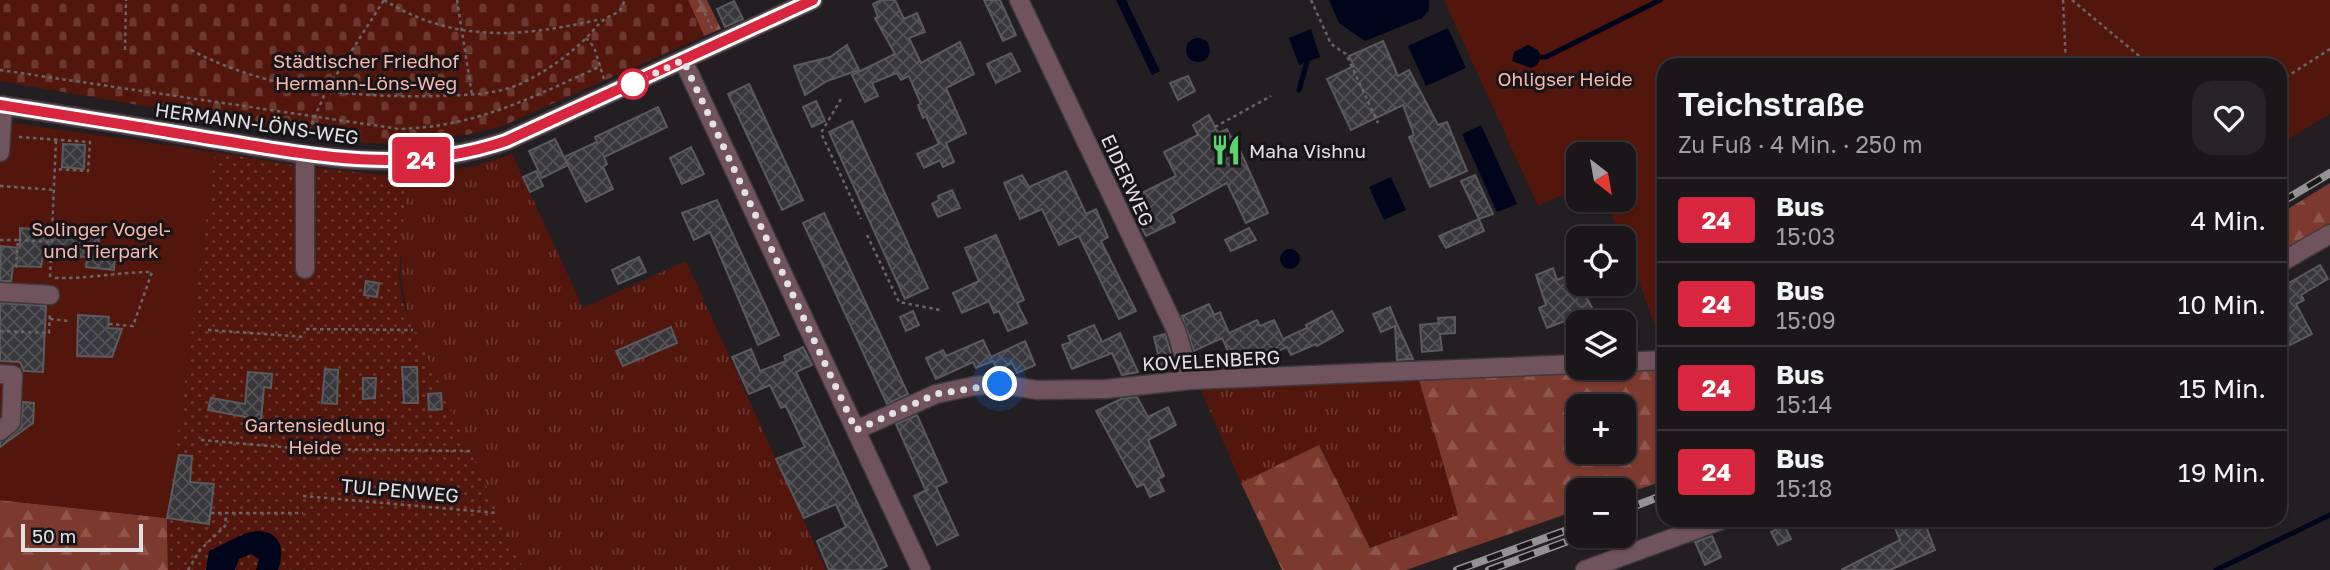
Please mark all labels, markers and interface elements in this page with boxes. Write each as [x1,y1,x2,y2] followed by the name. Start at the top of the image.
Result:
[273,49,459,94] park label: Städtischer Friedhof Hermann-Löns-Weg
[1497,67,1633,90] park label: Ohligser Heide
[618,69,648,99] unlabelled marker
[2192,81,2266,155] button: heart
[1678,84,1864,123] text: Teichstraße
[154,97,360,149] street label: HERMANN-LÖNS-WEG
[1678,130,1923,158] text: Zu Fuß · 4 Min. · 250 m
[1097,131,1159,229] street label: EIDERWEG
[1209,133,1243,167] restaurant icon: Maha Vishnu
[390,137,452,183] line badge: 24
[1249,139,1366,162] place label: Maha Vishnu
[1566,142,1636,212] north arrow
[1566,142,1636,548] map controls
[406,145,436,174] text: 24
[1776,191,1824,222] text: Bus
[1702,205,1731,234] text: 24
[2191,205,2266,236] text: 4 Min.
[31,217,171,262] park label: Solinger Vogel- und Tierpark
[1776,222,1835,250] text: 15:03
[1566,226,1636,296] button: locate
[1776,275,1824,306] text: Bus
[1702,289,1731,318] text: 24
[2178,289,2266,320] text: 10 Min.
[1776,306,1836,334] text: 15:09
[1566,310,1636,380] button: layers
[1141,345,1281,375] street label: KOVELENBERG
[1776,359,1824,390] text: Bus
[982,366,1017,401] your location
[1702,373,1731,402] text: 24
[2179,373,2266,404] text: 15 Min.
[1776,390,1833,418] text: 15:14
[1566,394,1636,464] button: +
[244,413,386,458] park label: Gartensiedlung Heide
[1776,443,1824,474] text: Bus
[1702,457,1731,486] text: 24
[2178,457,2266,488] text: 19 Min.
[340,473,460,507] street label: TULPENWEG
[1776,474,1833,502] text: 15:18
[1566,478,1636,548] button: −
[21,521,144,553] scale bar
[32,524,76,547] text: 50 m

